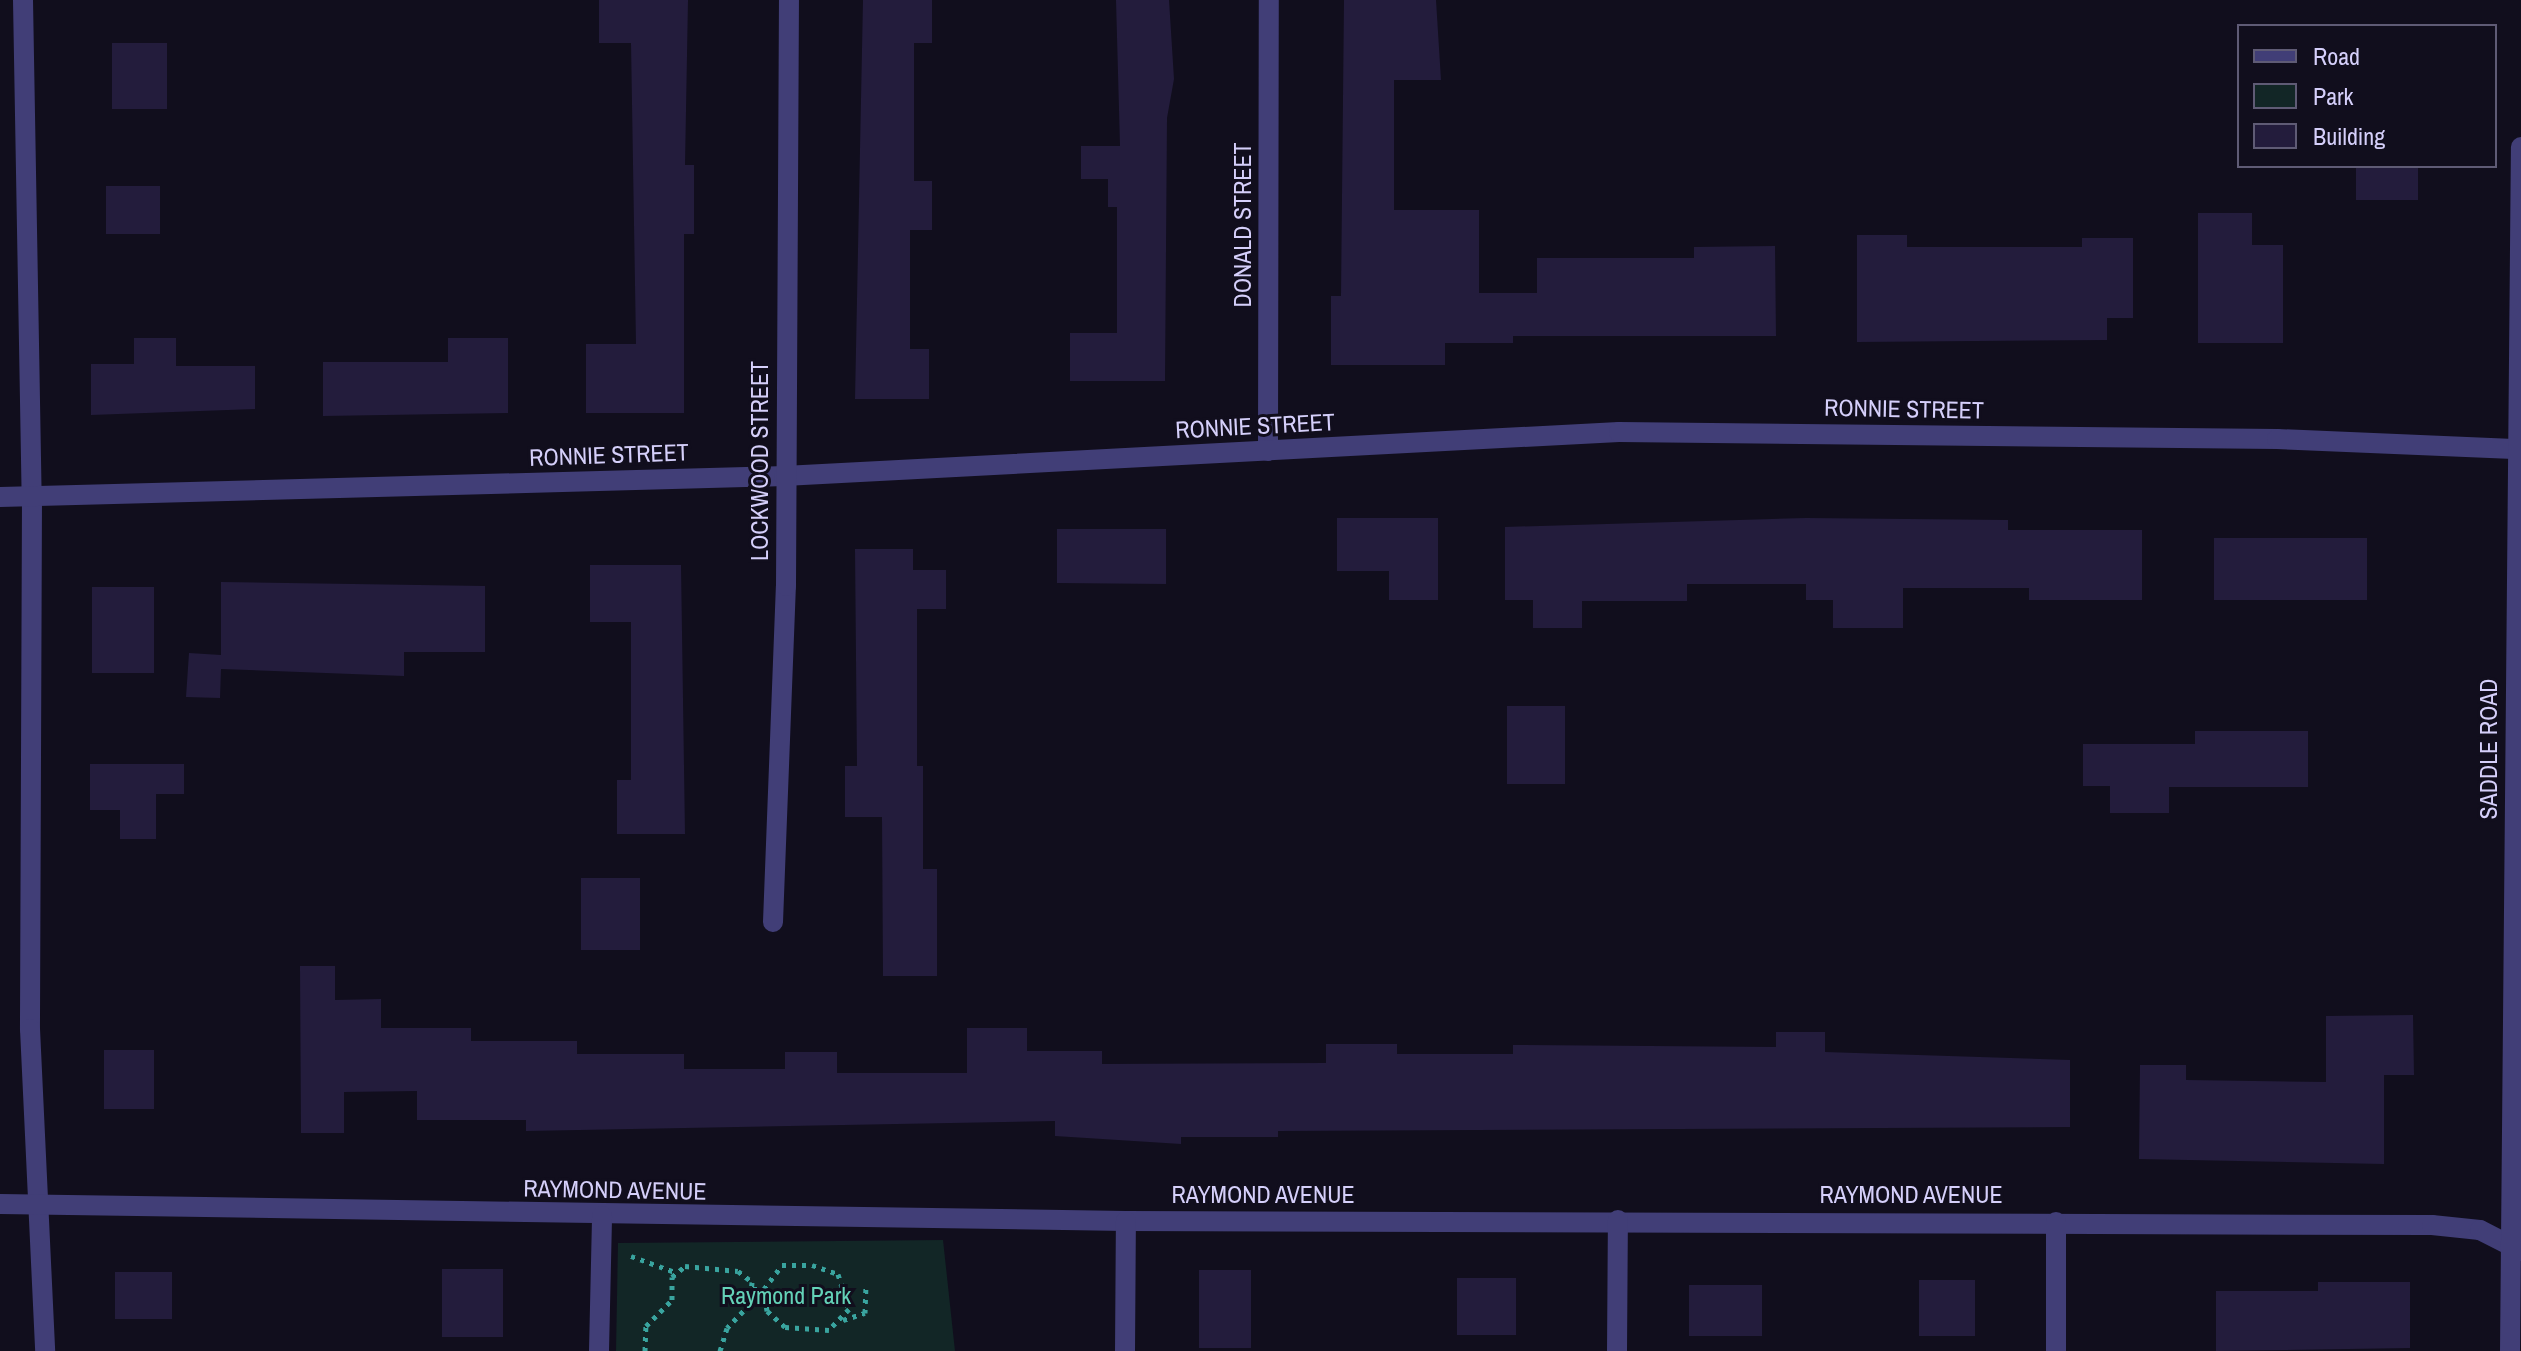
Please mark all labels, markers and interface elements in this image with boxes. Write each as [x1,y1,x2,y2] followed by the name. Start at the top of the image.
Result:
[2237,24,2497,168] legend
[2313,40,2360,72] text: Road
[2313,80,2353,112] text: Park
[2313,120,2385,152] text: Building
[1229,142,1257,308] street label: DONALD STREET
[746,361,774,561] street label: LOCKWOOD STREET
[1824,393,1984,425] street label: RONNIE STREET
[1175,407,1335,445] street label: RONNIE STREET
[529,438,689,472] street label: RONNIE STREET
[2475,678,2503,820] street label: SADDLE ROAD
[523,1174,707,1206] street label: RAYMOND AVENUE
[1171,1181,1355,1209] street label: RAYMOND AVENUE
[1819,1181,2003,1209] street label: RAYMOND AVENUE
[721,1282,851,1310] park label: Raymond Park

